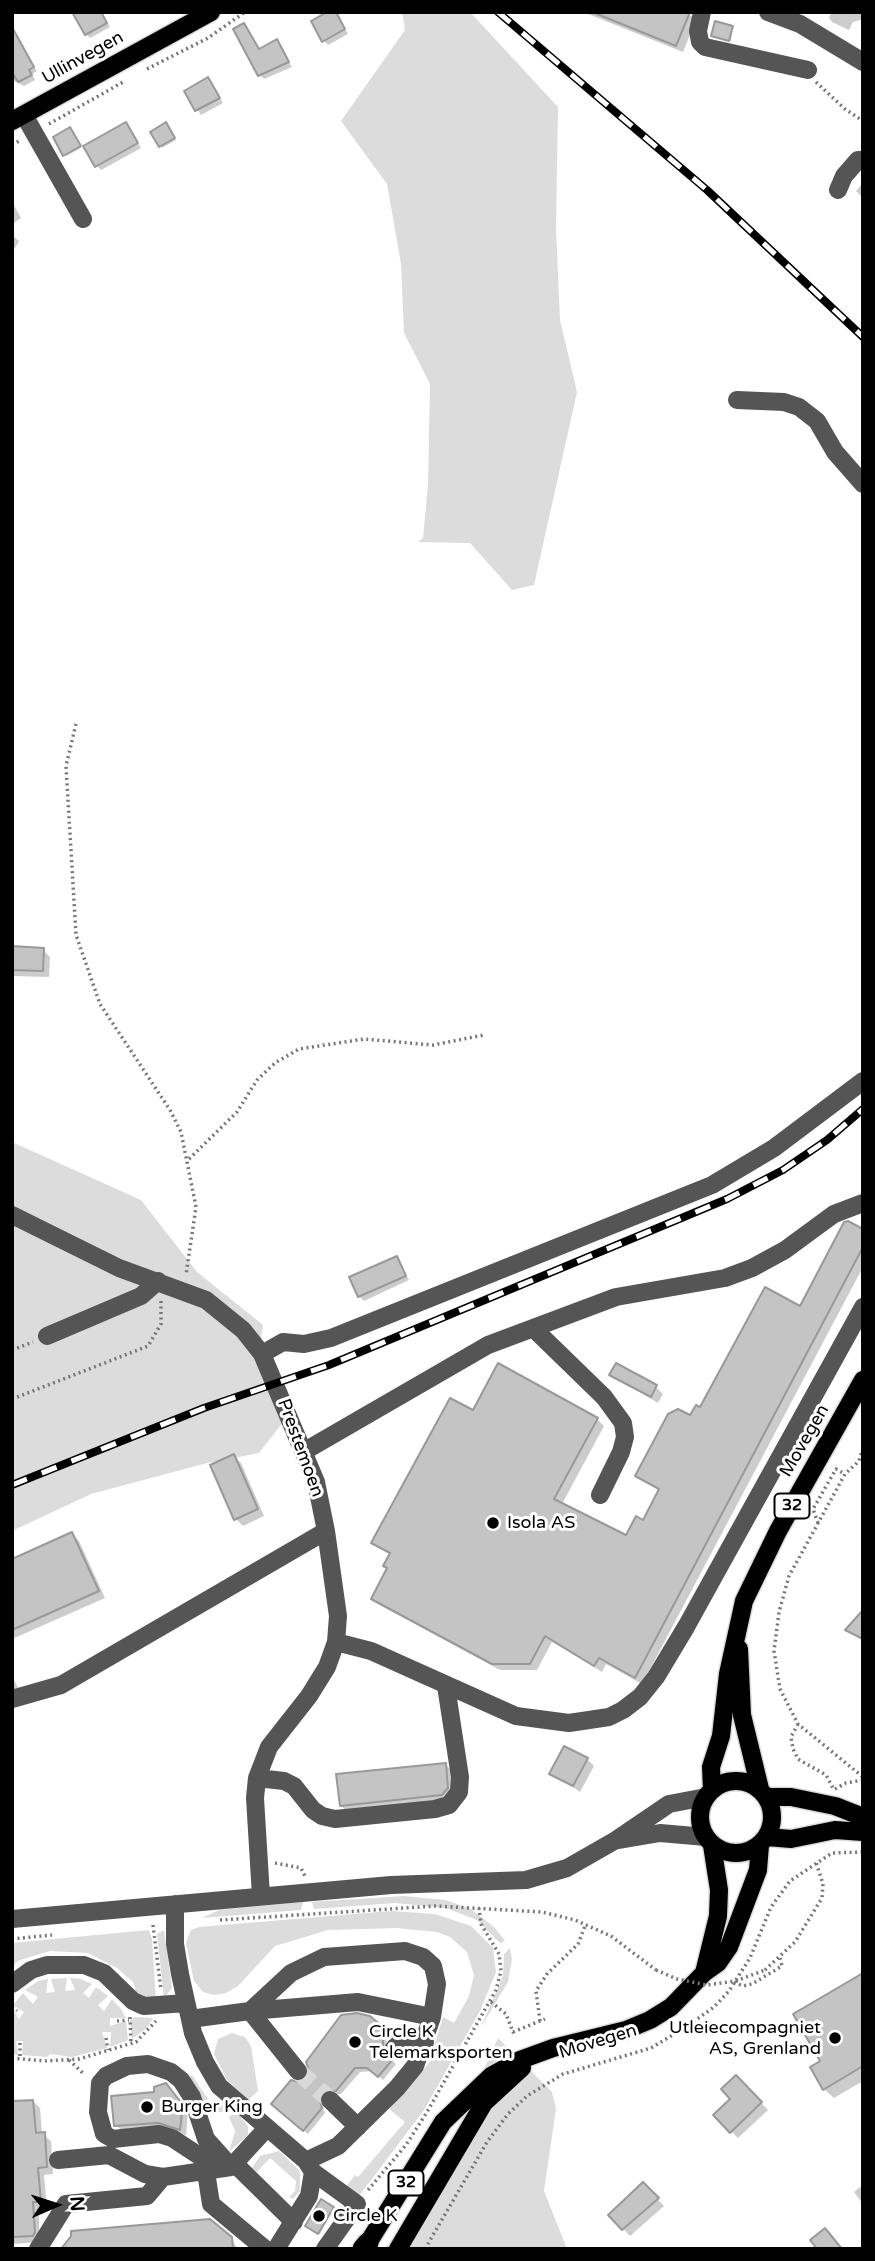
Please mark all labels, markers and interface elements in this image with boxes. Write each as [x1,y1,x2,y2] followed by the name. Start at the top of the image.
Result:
[39,27,127,89] street label: Ullinvegen
[272,1396,328,1500] street label: Prestemoen
[776,1401,834,1481] street label: Movegen
[774,1494,810,1518] road number: 32
[507,1512,575,1534] place label: Isola AS
[485,1515,501,1531] marker: Isola AS
[669,2017,821,2060] place label: Utleiecompagniet AS, Grenland
[557,2020,639,2064] street label: Movegen
[369,2021,513,2064] place label: Circle K Telemarksporten
[827,2030,843,2046] marker: Utleiecompagniet AS, Grenland
[347,2034,363,2050] marker: Circle K Telemarksporten
[161,2096,263,2118] place label: Burger King
[139,2099,155,2115] marker: Burger King
[21,2170,91,2240] north arrow
[388,2170,424,2196] road number: 32
[66,2196,88,2212] text: N
[333,2205,398,2227] place label: Circle K
[311,2208,327,2224] marker: Circle K

